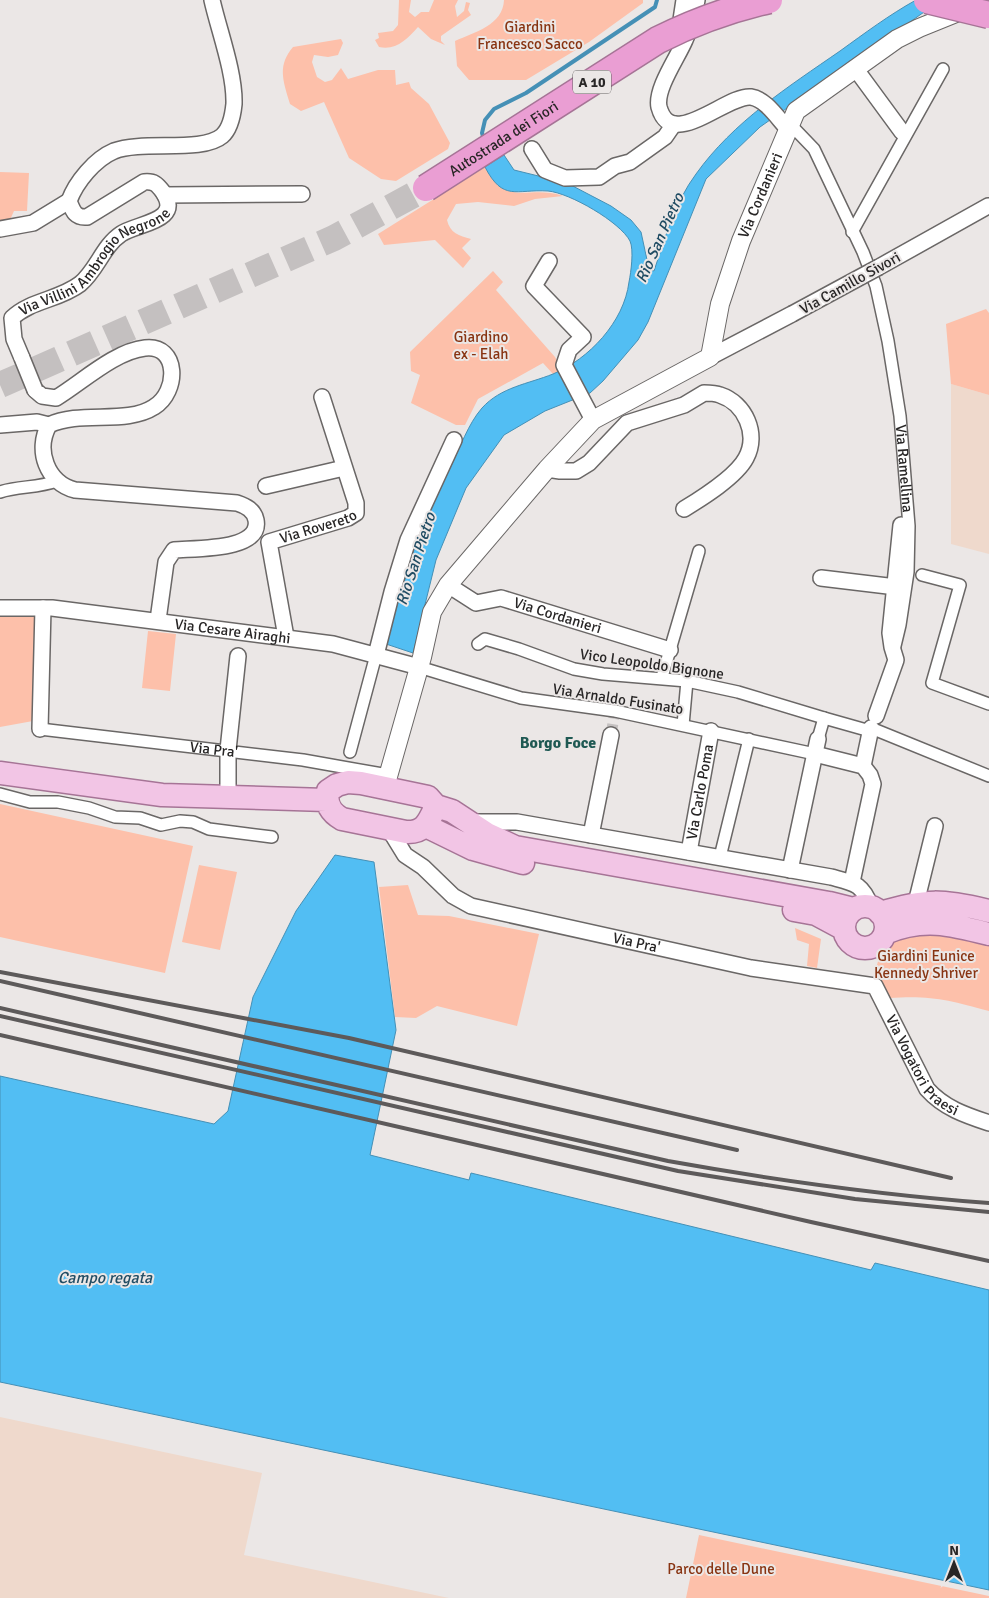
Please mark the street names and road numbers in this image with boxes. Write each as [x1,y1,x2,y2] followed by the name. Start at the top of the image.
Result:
[573,70,611,94] road number: A 10
[445,97,562,180] street label: Autostrada dei Fiori
[734,150,786,241] street label: Via Cordanieri
[16,205,174,319] street label: Via Villini Ambrogio Negrone
[797,248,903,318] street label: Via Camillo Sivori
[892,424,917,513] street label: Via Ramellina
[277,506,360,547] street label: Via Rovereto
[511,593,604,637] street label: Via Cordanieri
[173,615,292,647] street label: Via Cesare Airaghi
[579,645,725,683] street label: Vico Leopoldo Bignone
[551,680,685,718] street label: Via Arnaldo Fusinato
[189,738,239,761] street label: Via Pra'
[682,743,717,841] street label: Via Carlo Poma
[611,929,662,957] street label: Via Pra'
[882,1012,962,1119] street label: Via Vogatori Praesi

